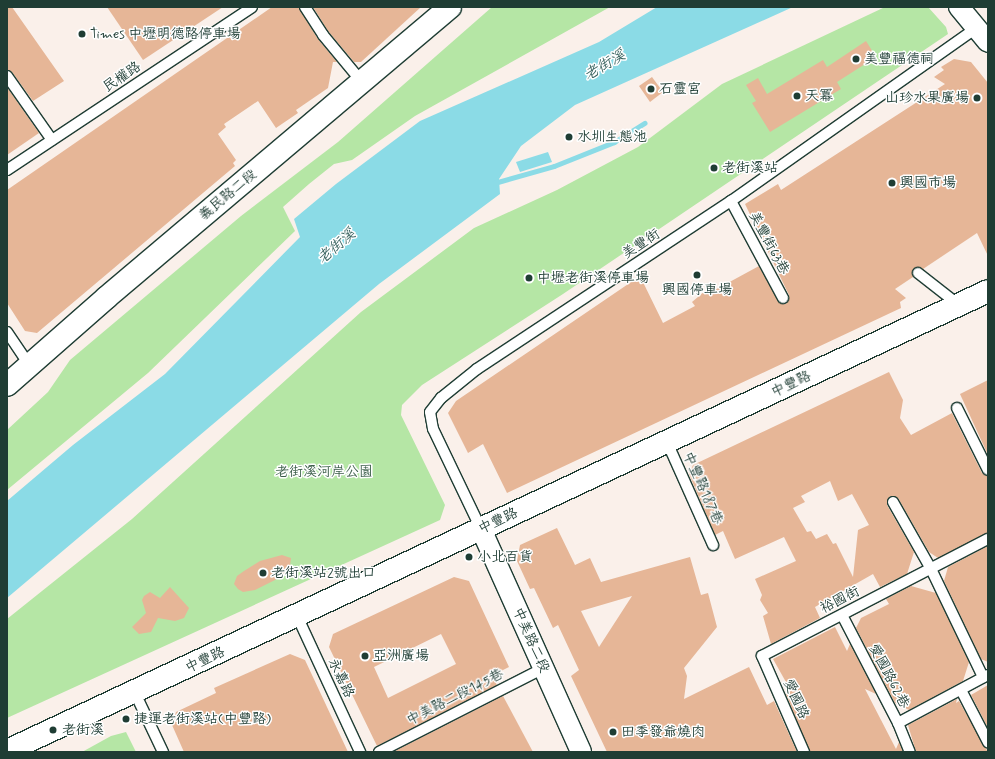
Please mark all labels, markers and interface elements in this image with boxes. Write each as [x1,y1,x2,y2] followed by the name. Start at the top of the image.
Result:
[90,26,241,42] place label: Times 中壢明德路停車場
[77,29,87,39] marker: Times 中壢明德路停車場
[581,47,629,85] water label: 老街溪
[864,51,934,67] place label: 美豐福德祠
[851,54,861,64] marker: 美豐福德祠
[100,58,144,96] street label: 民權路
[659,81,701,97] place label: 石靈宮
[646,84,656,94] marker: 石靈宮
[805,88,833,104] place label: 天冪
[885,90,969,106] place label: 山珍水果廣場
[792,91,802,101] marker: 天冪
[972,93,982,103] marker: 山珍水果廣場
[577,129,647,145] place label: 水圳生態池
[564,132,574,142] marker: 水圳生態池
[722,160,778,176] place label: 老街溪站
[709,163,719,173] marker: 老街溪站
[196,166,260,224] street label: 義民路二段
[900,175,956,191] place label: 興國市場
[887,178,897,188] marker: 興國市場
[745,209,793,277] street label: 美豐街63巷
[314,225,360,269] water label: 老街溪
[619,226,663,262] street label: 美豐街
[537,270,649,286] place label: 中壢老街溪停車場
[692,270,702,280] marker: 興國停車場
[524,273,534,283] marker: 中壢老街溪停車場
[662,282,732,298] place label: 興國停車場
[768,368,814,400] street label: 中豐路
[680,449,726,527] street label: 中豐路187巷
[275,464,373,480] park label: 老街溪河岸公園
[475,505,521,537] street label: 中豐路
[477,549,533,565] place label: 小北百貨
[464,552,474,562] marker: 小北百貨
[271,565,376,581] place label: 老街溪站2號出口
[258,568,268,578] marker: 老街溪站2號出口
[817,583,863,617] street label: 裕國街
[509,605,553,675] street label: 中美路二段
[865,641,913,711] street label: 愛國路62巷
[182,644,228,676] street label: 中豐路
[373,648,429,664] place label: 亞洲廣場
[360,651,370,661] marker: 亞洲廣場
[325,655,357,701] street label: 永嘉路
[404,665,506,729] street label: 中美路二段145巷
[780,676,812,722] street label: 愛國路
[134,711,271,727] place label: 捷運老街溪站(中豐路)
[121,714,131,724] marker: 捷運老街溪站(中豐路)
[62,722,104,738] place label: 老街溪
[47,724,59,736] marker: 老街溪
[621,724,705,740] place label: 田季發爺燒肉
[608,727,618,737] marker: 田季發爺燒肉

